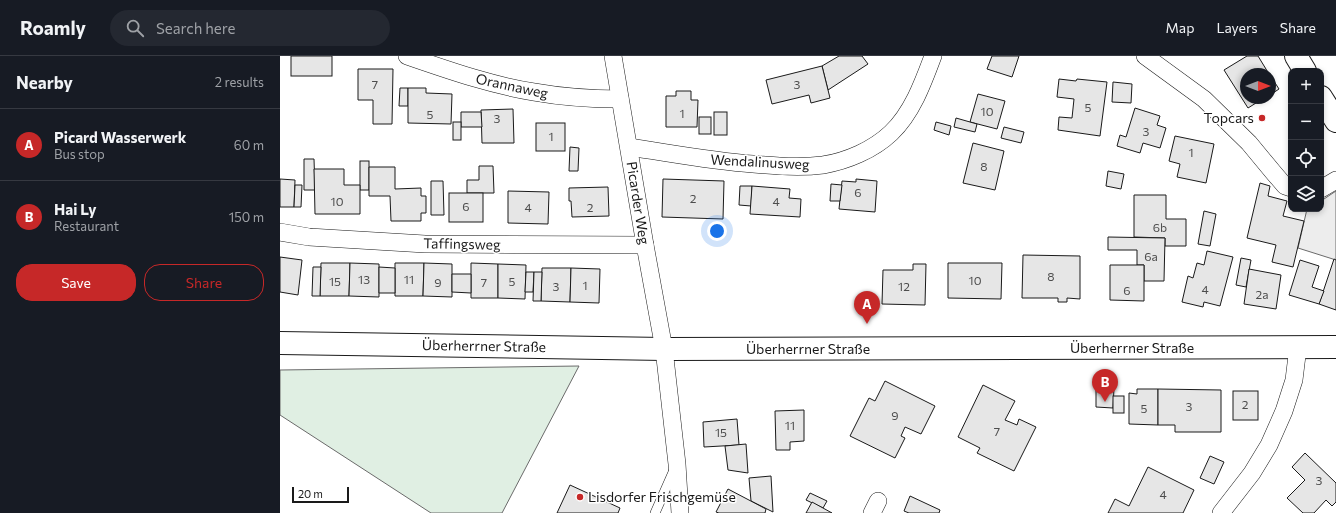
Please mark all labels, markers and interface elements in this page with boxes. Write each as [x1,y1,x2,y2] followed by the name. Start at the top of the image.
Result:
[110,10,390,46] search box
[20,16,86,39] text: Roamly
[124,17,146,39] icon: search
[156,19,235,37] text: Search here
[1166,19,1194,36] text: Map
[1216,19,1258,36] text: Layers
[1280,19,1316,36] text: Share
[1240,68,1276,104] north arrow
[1288,68,1324,212] map controls
[1288,68,1324,104] button: +
[474,70,550,102] street label: Orannaweg
[16,72,73,93] text: Nearby
[215,74,264,90] text: 2 results
[372,77,378,91] house number: 7
[794,77,801,91] house number: 3
[1085,100,1092,114] house number: 5
[981,104,994,118] house number: 10
[1288,104,1324,140] button: −
[679,106,685,120] house number: 1
[427,107,434,121] house number: 5
[1203,109,1254,126] place label: Topcars
[494,111,501,125] house number: 3
[1257,113,1267,123] marker: Topcars
[1143,124,1150,138] house number: 3
[54,128,186,146] text: Picard Wasserwerk
[548,129,554,143] house number: 1
[24,137,34,153] text: A
[234,137,264,153] text: 60 m
[1288,140,1324,176] button: locate
[1188,145,1194,159] house number: 1
[54,146,105,162] text: Bus stop
[710,150,810,173] street label: Wendalinusweg
[980,159,988,173] house number: 8
[624,160,654,246] street label: Picarder Weg
[1288,176,1324,212] button: layers
[854,185,862,199] house number: 6
[690,191,697,205] house number: 2
[331,194,344,208] house number: 10
[772,194,780,208] house number: 4
[462,199,470,213] house number: 6
[54,200,97,218] text: Hai Ly
[524,200,532,214] house number: 4
[587,200,594,214] house number: 2
[25,209,33,225] text: B
[229,209,264,225] text: 150 m
[54,218,119,234] text: Restaurant
[1153,220,1167,234] house number: 6b
[707,221,727,241] your location
[423,234,501,253] street label: Taffingsweg
[1144,249,1158,263] house number: 6a
[16,264,136,301] button: Save
[144,264,264,301] button: Share
[1047,269,1055,283] house number: 8
[358,272,370,286] house number: 13
[404,272,414,286] house number: 11
[969,273,982,287] house number: 10
[329,274,341,288] house number: 15
[509,274,516,288] house number: 5
[434,275,442,289] house number: 9
[481,275,487,289] house number: 7
[582,278,588,292] house number: 1
[553,279,560,293] house number: 3
[898,279,910,293] house number: 12
[1201,282,1209,296] house number: 4
[1123,283,1131,297] house number: 6
[1256,287,1268,301] house number: 2a
[854,291,880,324] pin: A
[422,336,546,355] street label: Überherrner Straße
[1070,339,1194,356] street label: Überherrner Straße
[746,340,870,357] street label: Überherrner Straße
[1092,369,1118,402] pin: B
[1242,397,1249,411] house number: 2
[1186,399,1193,413] house number: 3
[1141,401,1148,415] house number: 5
[891,408,899,422] house number: 9
[785,418,795,432] house number: 11
[994,424,1000,438] house number: 7
[715,425,727,439] house number: 15
[1316,473,1323,487] house number: 3
[292,485,349,504] scale bar
[298,487,323,500] text: 20 m
[1159,487,1167,501] house number: 4
[588,488,736,505] place label: Lisdorfer Frischgemüse
[575,492,585,502] marker: Lisdorfer Frischgemüse

